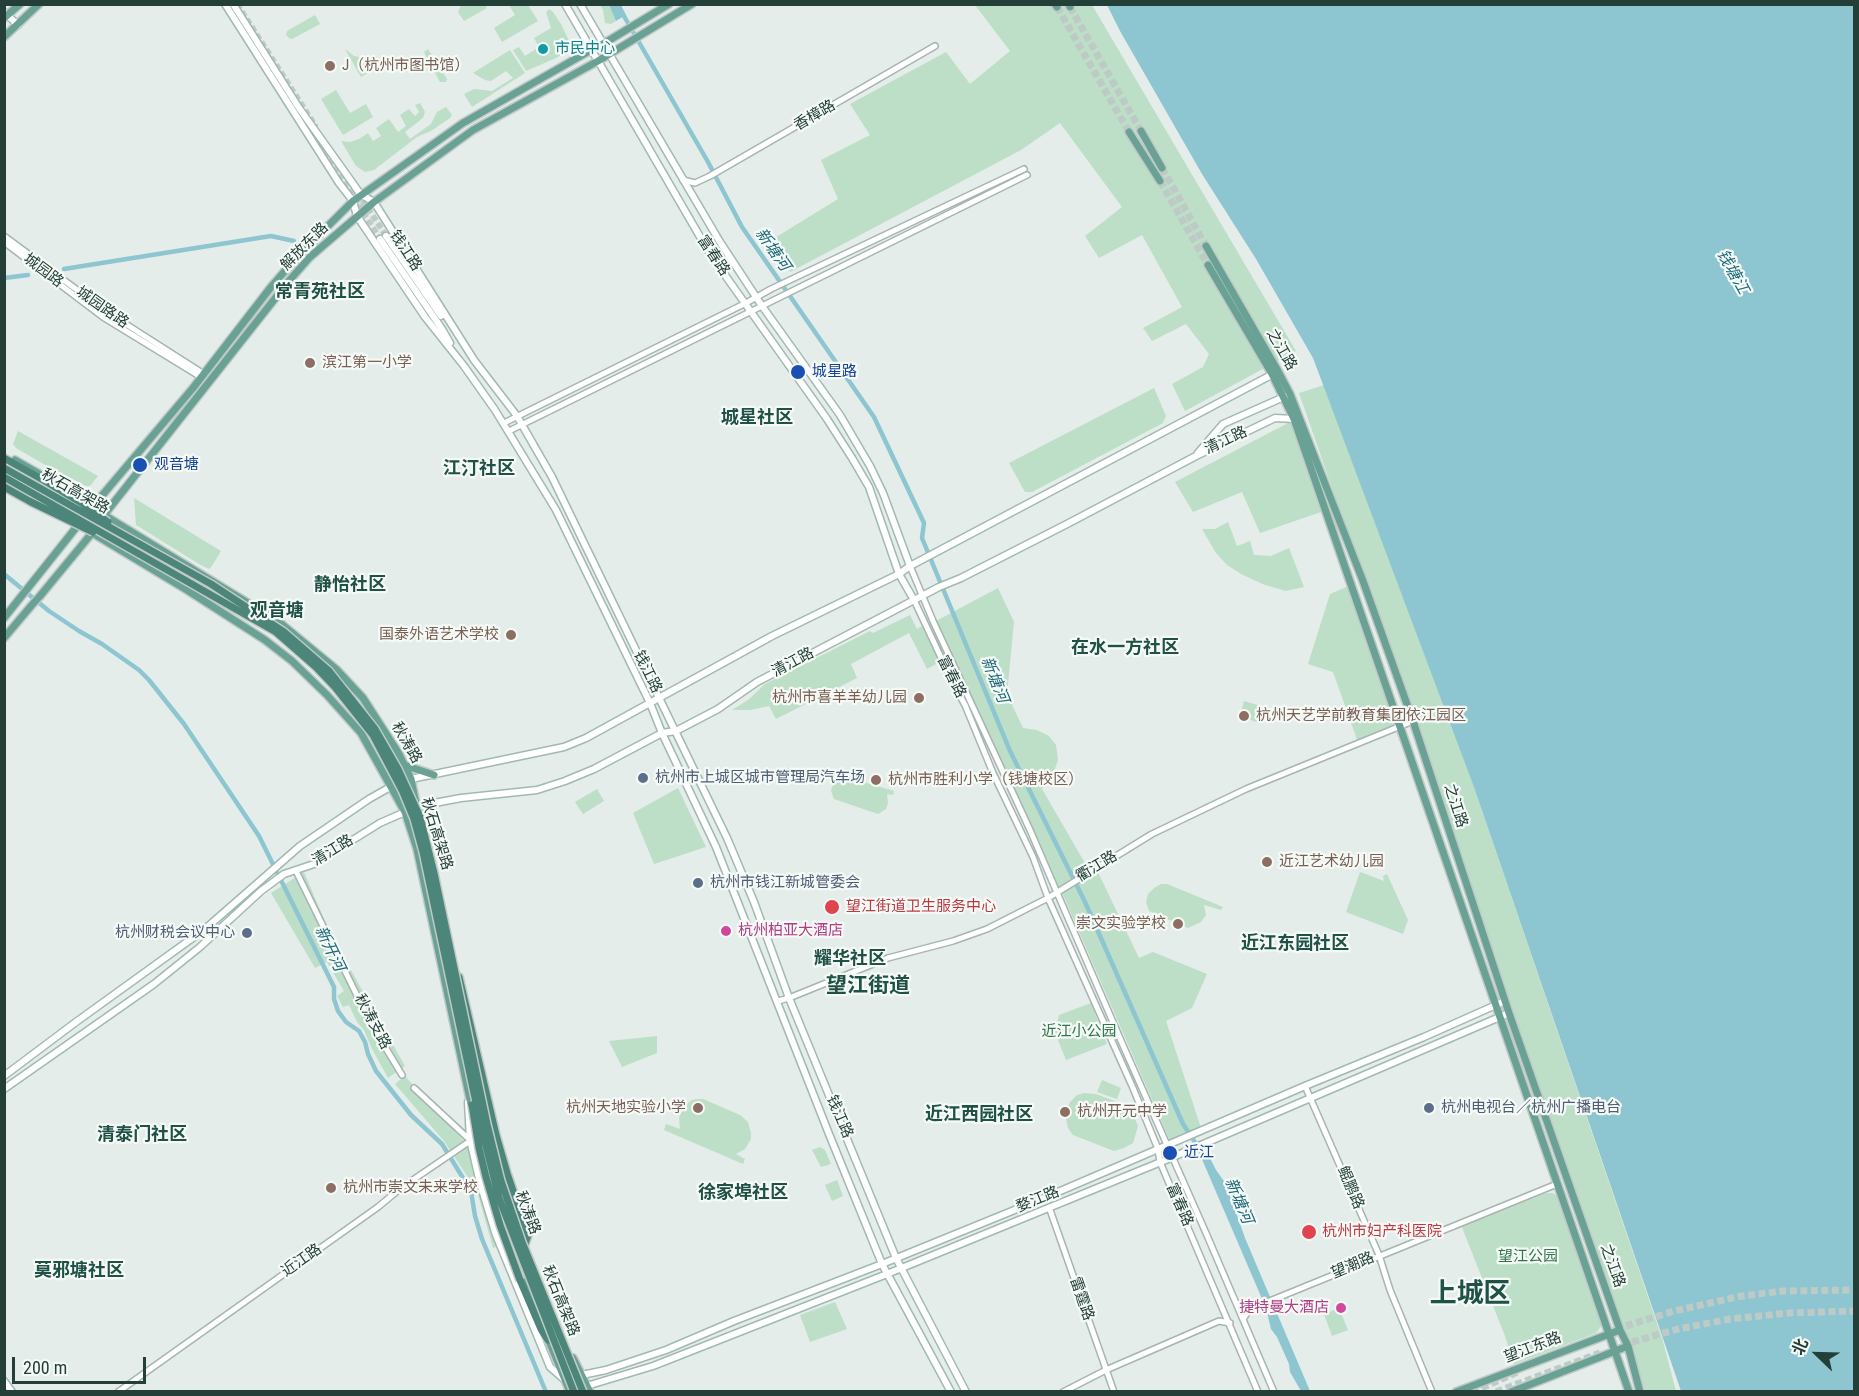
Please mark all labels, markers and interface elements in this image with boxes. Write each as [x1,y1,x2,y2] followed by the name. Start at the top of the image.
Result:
[555,40,615,58] place label: 市民中心
[536,42,550,56] marker: 市民中心
[342,57,469,75] place label: J（杭州市图书馆）
[323,59,337,73] marker: J（杭州市图书馆）
[791,97,839,135] street label: 香樟路
[277,219,333,275] street label: 解放东路
[750,225,794,275] water label: 新塘河
[385,227,425,275] street label: 钱江路
[693,232,733,280] street label: 富春路
[1712,246,1752,298] water label: 钱塘江
[20,250,66,292] street label: 城园路
[275,281,365,303] district label: 常青苑社区
[72,283,132,333] street label: 城园路路
[1262,326,1300,374] street label: 之江路
[322,354,412,372] place label: 滨江第一小学
[303,356,317,370] marker: 滨江第一小学
[789,363,807,381] marker: 城星路
[812,363,857,381] place label: 城星路
[721,407,793,429] district label: 城星社区
[1202,423,1250,459] street label: 清江路
[131,456,149,474] marker: 观音塘
[154,456,199,474] place label: 观音塘
[443,458,515,480] district label: 江汀社区
[38,466,112,518] street label: 秋石高架路
[314,574,386,596] district label: 静怡社区
[250,600,304,622] district label: 观音塘
[379,626,499,644] place label: 国泰外语艺术学校
[504,628,518,642] marker: 国泰外语艺术学校
[1071,637,1179,659] district label: 在水一方社区
[769,644,817,682] street label: 清江路
[629,648,665,696] street label: 钱江路
[933,653,969,701] street label: 富春路
[976,654,1012,706] water label: 新塘河
[772,689,907,707] place label: 杭州市喜羊羊幼儿园
[912,691,926,705] marker: 杭州市喜羊羊幼儿园
[1256,707,1466,725] place label: 杭州天艺学前教育集团依江园区
[1237,709,1251,723] marker: 杭州天艺学前教育集团依江园区
[387,719,425,767] street label: 秋涛路
[655,769,865,787] place label: 杭州市上城区城市管理局汽车场
[636,771,650,785] marker: 杭州市上城区城市管理局汽车场
[888,771,1083,789] place label: 杭州市胜利小学（钱塘校区）
[869,773,883,787] marker: 杭州市胜利小学（钱塘校区）
[1439,782,1471,830] street label: 之江路
[416,796,456,872] street label: 秋石高架路
[309,832,357,870] street label: 清江路
[1073,848,1121,886] street label: 衢江路
[1279,853,1384,871] place label: 近江艺术幼儿园
[1260,855,1274,869] marker: 近江艺术幼儿园
[710,874,860,892] place label: 杭州市钱江新城管委会
[691,876,705,890] marker: 杭州市钱江新城管委会
[823,898,841,916] marker: 望江街道卫生服务中心
[846,898,996,916] place label: 望江街道卫生服务中心
[1076,915,1166,933] place label: 崇文实验学校
[1171,917,1185,931] marker: 崇文实验学校
[738,922,843,940] place label: 杭州柏亚大酒店
[310,923,348,975] water label: 新开河
[115,924,235,942] place label: 杭州财税会议中心
[719,924,733,938] marker: 杭州柏亚大酒店
[240,926,254,940] marker: 杭州财税会议中心
[1241,933,1349,955] district label: 近江东园社区
[814,948,886,970] district label: 耀华社区
[826,974,910,1000] district label: 望江街道
[350,991,394,1053] street label: 秋涛支路
[1042,1023,1116,1041] park label: 近江小公园
[822,1093,856,1141] street label: 钱江路
[566,1099,686,1117] place label: 杭州天地实验小学
[1441,1099,1621,1117] place label: 杭州电视台／杭州广播电台
[691,1101,705,1115] marker: 杭州天地实验小学
[1422,1101,1436,1115] marker: 杭州电视台／杭州广播电台
[1077,1103,1167,1121] place label: 杭州开元中学
[925,1104,1033,1126] district label: 近江西园社区
[1058,1105,1072,1119] marker: 杭州开元中学
[97,1124,187,1146] district label: 清泰门社区
[1161,1144,1179,1162] marker: 近江
[1184,1144,1214,1162] place label: 近江
[1333,1164,1367,1212] street label: 鲲鹏路
[1220,1175,1256,1227] water label: 新塘河
[343,1179,478,1197] place label: 杭州市崇文未来学校
[324,1181,338,1195] marker: 杭州市崇文未来学校
[1162,1181,1196,1229] street label: 富春路
[698,1182,788,1204] district label: 徐家埠社区
[1014,1183,1062,1217] street label: 婺江路
[511,1189,543,1237] street label: 秋涛路
[1300,1223,1318,1241] marker: 杭州市妇产科医院
[1322,1223,1442,1241] place label: 杭州市妇产科医院
[278,1241,326,1281] street label: 近江路
[1596,1242,1628,1290] street label: 之江路
[1498,1248,1558,1266] park label: 望江公园
[1329,1249,1377,1283] street label: 望潮路
[34,1260,124,1282] district label: 莫邪塘社区
[538,1263,582,1339] street label: 秋石高架路
[1065,1275,1097,1323] street label: 雷霆路
[1430,1279,1510,1311] district label: 上城区
[1239,1299,1329,1317] place label: 捷特曼大酒店
[1334,1301,1348,1315] marker: 捷特曼大酒店
[1787,1324,1847,1384] north arrow
[1502,1329,1564,1367] street label: 望江东路
[1788,1336,1812,1358] text: 北
[15,1345,148,1383] scale bar
[23,1357,67,1378] text: 200 m

